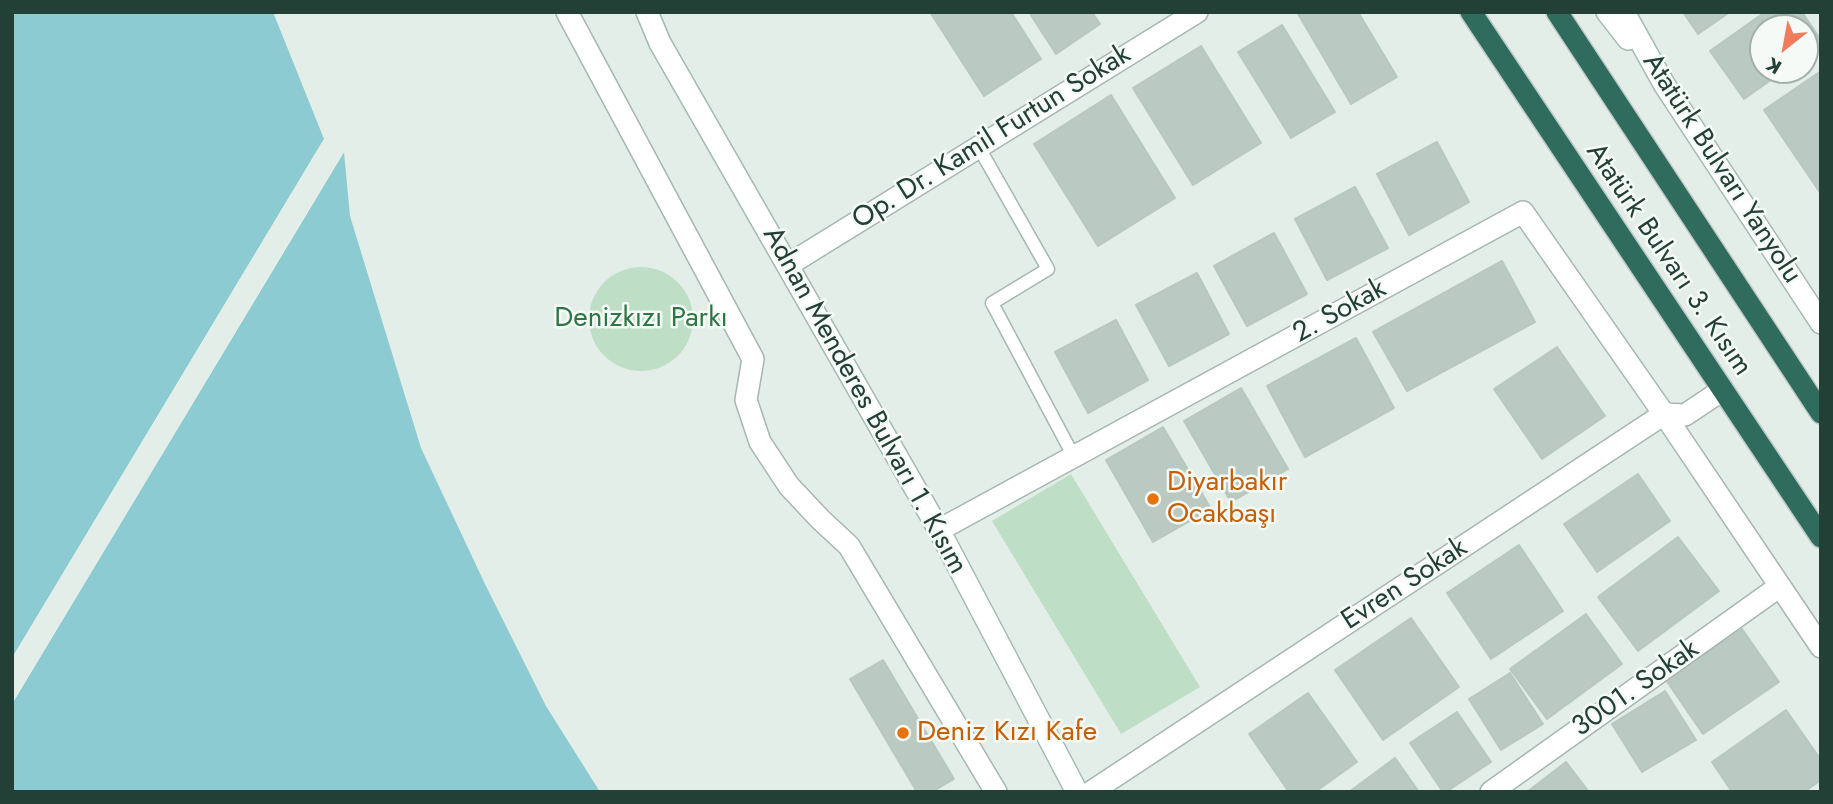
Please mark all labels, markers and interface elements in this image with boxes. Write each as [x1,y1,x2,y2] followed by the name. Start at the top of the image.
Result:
[1749,14,1819,84] north arrow
[847,39,1137,237] street label: Op. Dr. Kamil Furtun Sokak
[1634,48,1808,290] street label: Atatürk Bulvarı Yanyolu
[1761,51,1787,81] text: K
[1578,137,1758,383] street label: Atatürk Bulvarı 3. Kısım
[754,221,974,581] street label: Adnan Menderes Bulvarı 1. Kısım
[1287,273,1393,351] street label: 2. Sokak
[554,302,728,336] park label: Denizkızı Parkı
[1167,466,1287,532] place label: Diyarbakır Ocakbaşı
[1145,491,1161,507] marker: Diyarbakır Ocakbaşı
[1336,532,1474,638] street label: Evren Sokak
[1566,633,1706,745] street label: 3001. Sokak
[917,716,1097,750] place label: Deniz Kızı Kafe
[895,725,911,741] marker: Deniz Kızı Kafe

